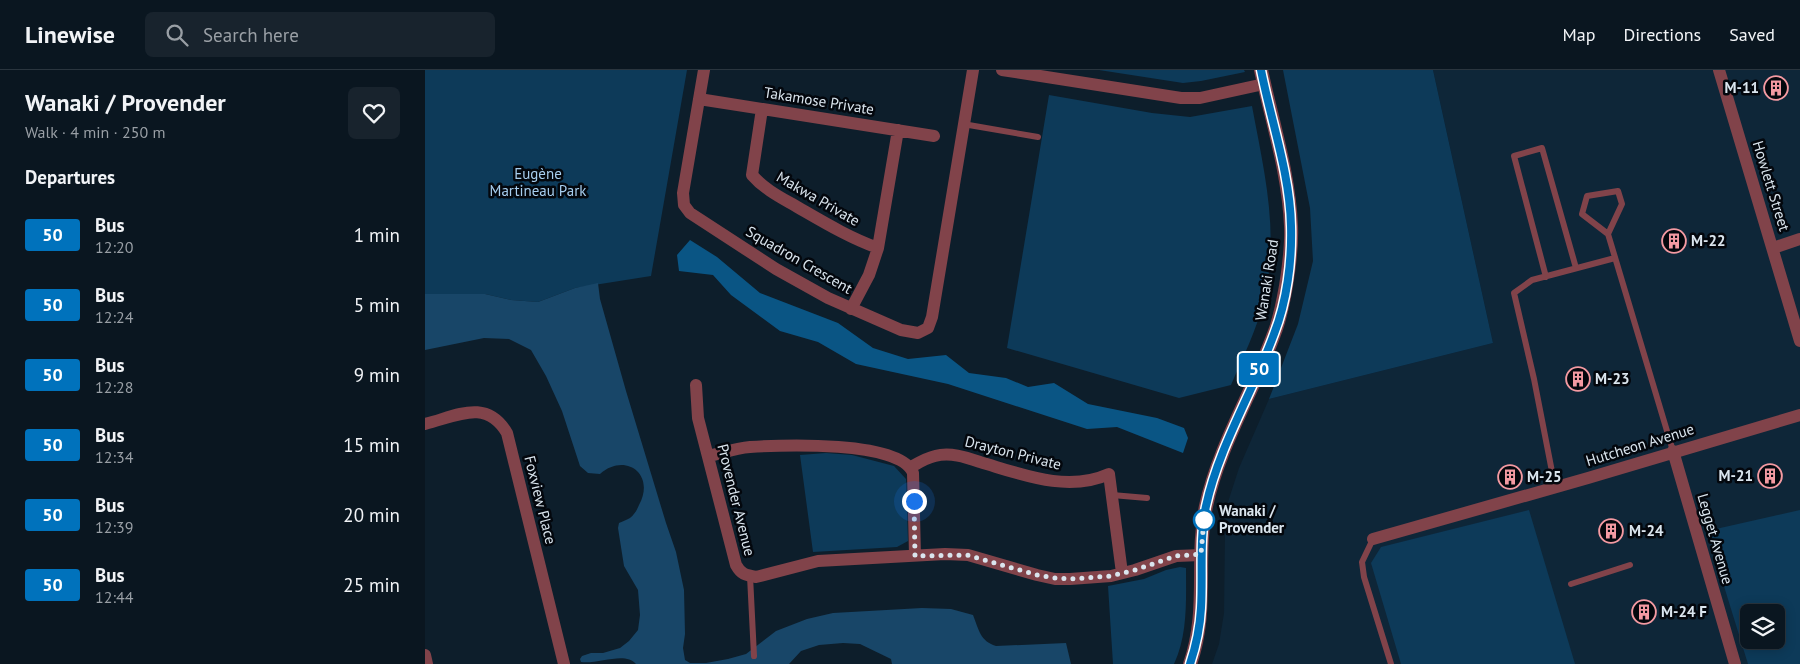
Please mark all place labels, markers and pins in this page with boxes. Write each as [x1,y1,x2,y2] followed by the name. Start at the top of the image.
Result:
[1763,75,1789,101] building icon: M-11
[1725,78,1759,97] place label: M-11
[1661,228,1687,254] building icon: M-22
[1691,231,1725,250] place label: M-22
[1565,366,1591,392] building icon: M-23
[1595,369,1629,388] place label: M-23
[1757,463,1783,489] building icon: M-21
[1497,464,1523,490] building icon: M-25
[1719,466,1753,485] place label: M-21
[1527,467,1561,486] place label: M-25
[1219,501,1285,537] place label: Wanaki / Provender
[1193,509,1215,531] marker: Wanaki / Provender
[1598,518,1624,544] building icon: M-24
[1629,521,1664,540] place label: M-24
[1631,599,1657,625] building icon: M-24 F
[1661,602,1707,621] place label: M-24 F

